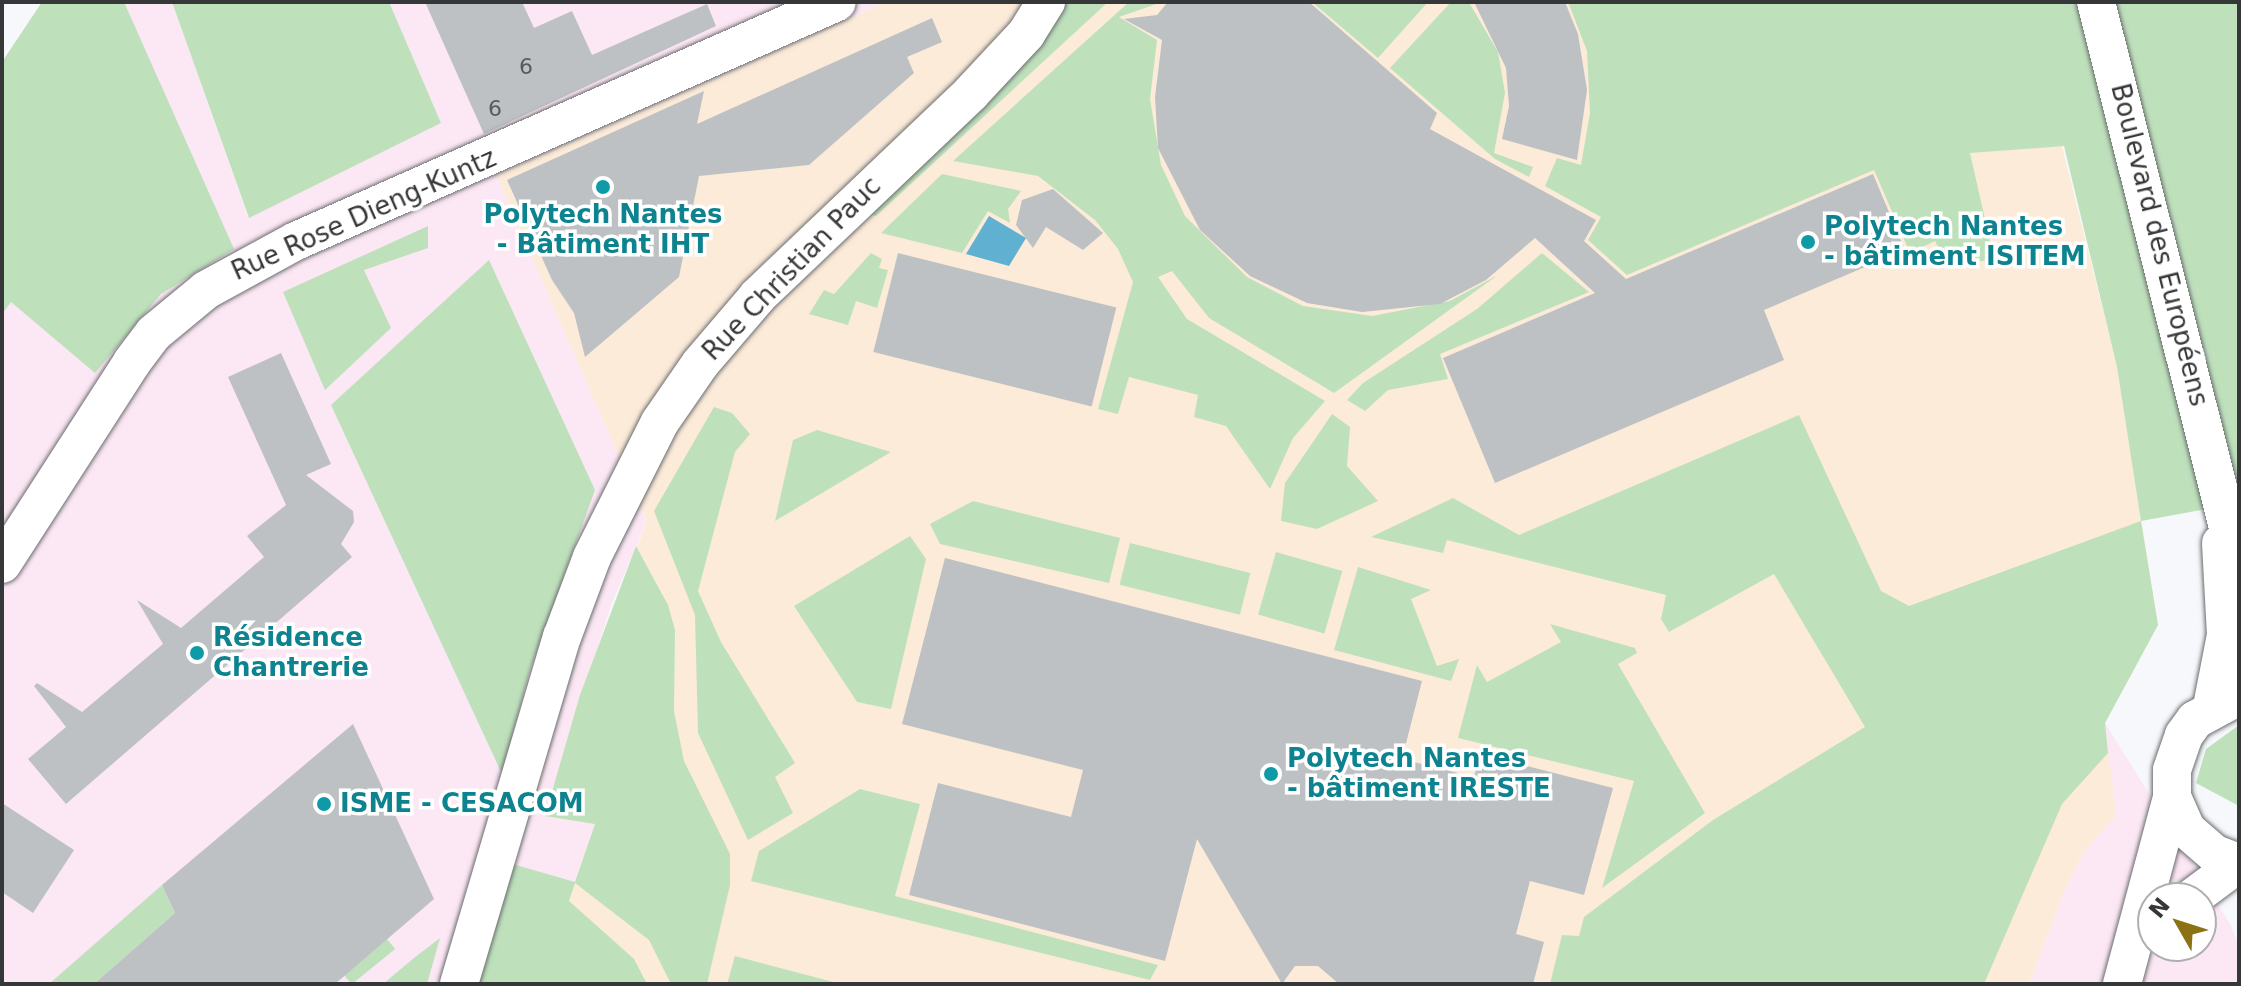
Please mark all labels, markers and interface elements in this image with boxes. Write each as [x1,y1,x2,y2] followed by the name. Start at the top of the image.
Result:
[519,54,533,80] house number: 6
[2104,80,2214,410] street label: Boulevard des Européens
[488,96,502,122] house number: 6
[227,143,501,287] street label: Rue Rose Dieng-Kuntz
[696,171,888,367] street label: Rue Christian Pauc
[594,178,612,196] marker: Polytech Nantes - Bâtiment IHT
[483,199,723,260] place label: Polytech Nantes - Bâtiment IHT
[1824,211,2085,272] place label: Polytech Nantes - bâtiment ISITEM
[1799,233,1817,251] marker: Polytech Nantes - bâtiment ISITEM
[213,622,369,684] place label: Résidence Chantrerie
[188,644,206,662] marker: Résidence Chantrerie
[1287,743,1551,804] place label: Polytech Nantes - bâtiment IRESTE
[1262,765,1280,783] marker: Polytech Nantes - bâtiment IRESTE
[340,788,584,820] place label: ISME - CESACOM
[315,795,333,813] marker: ISME - CESACOM
[2137,882,2217,962] north arrow
[2144,893,2175,923] text: N

